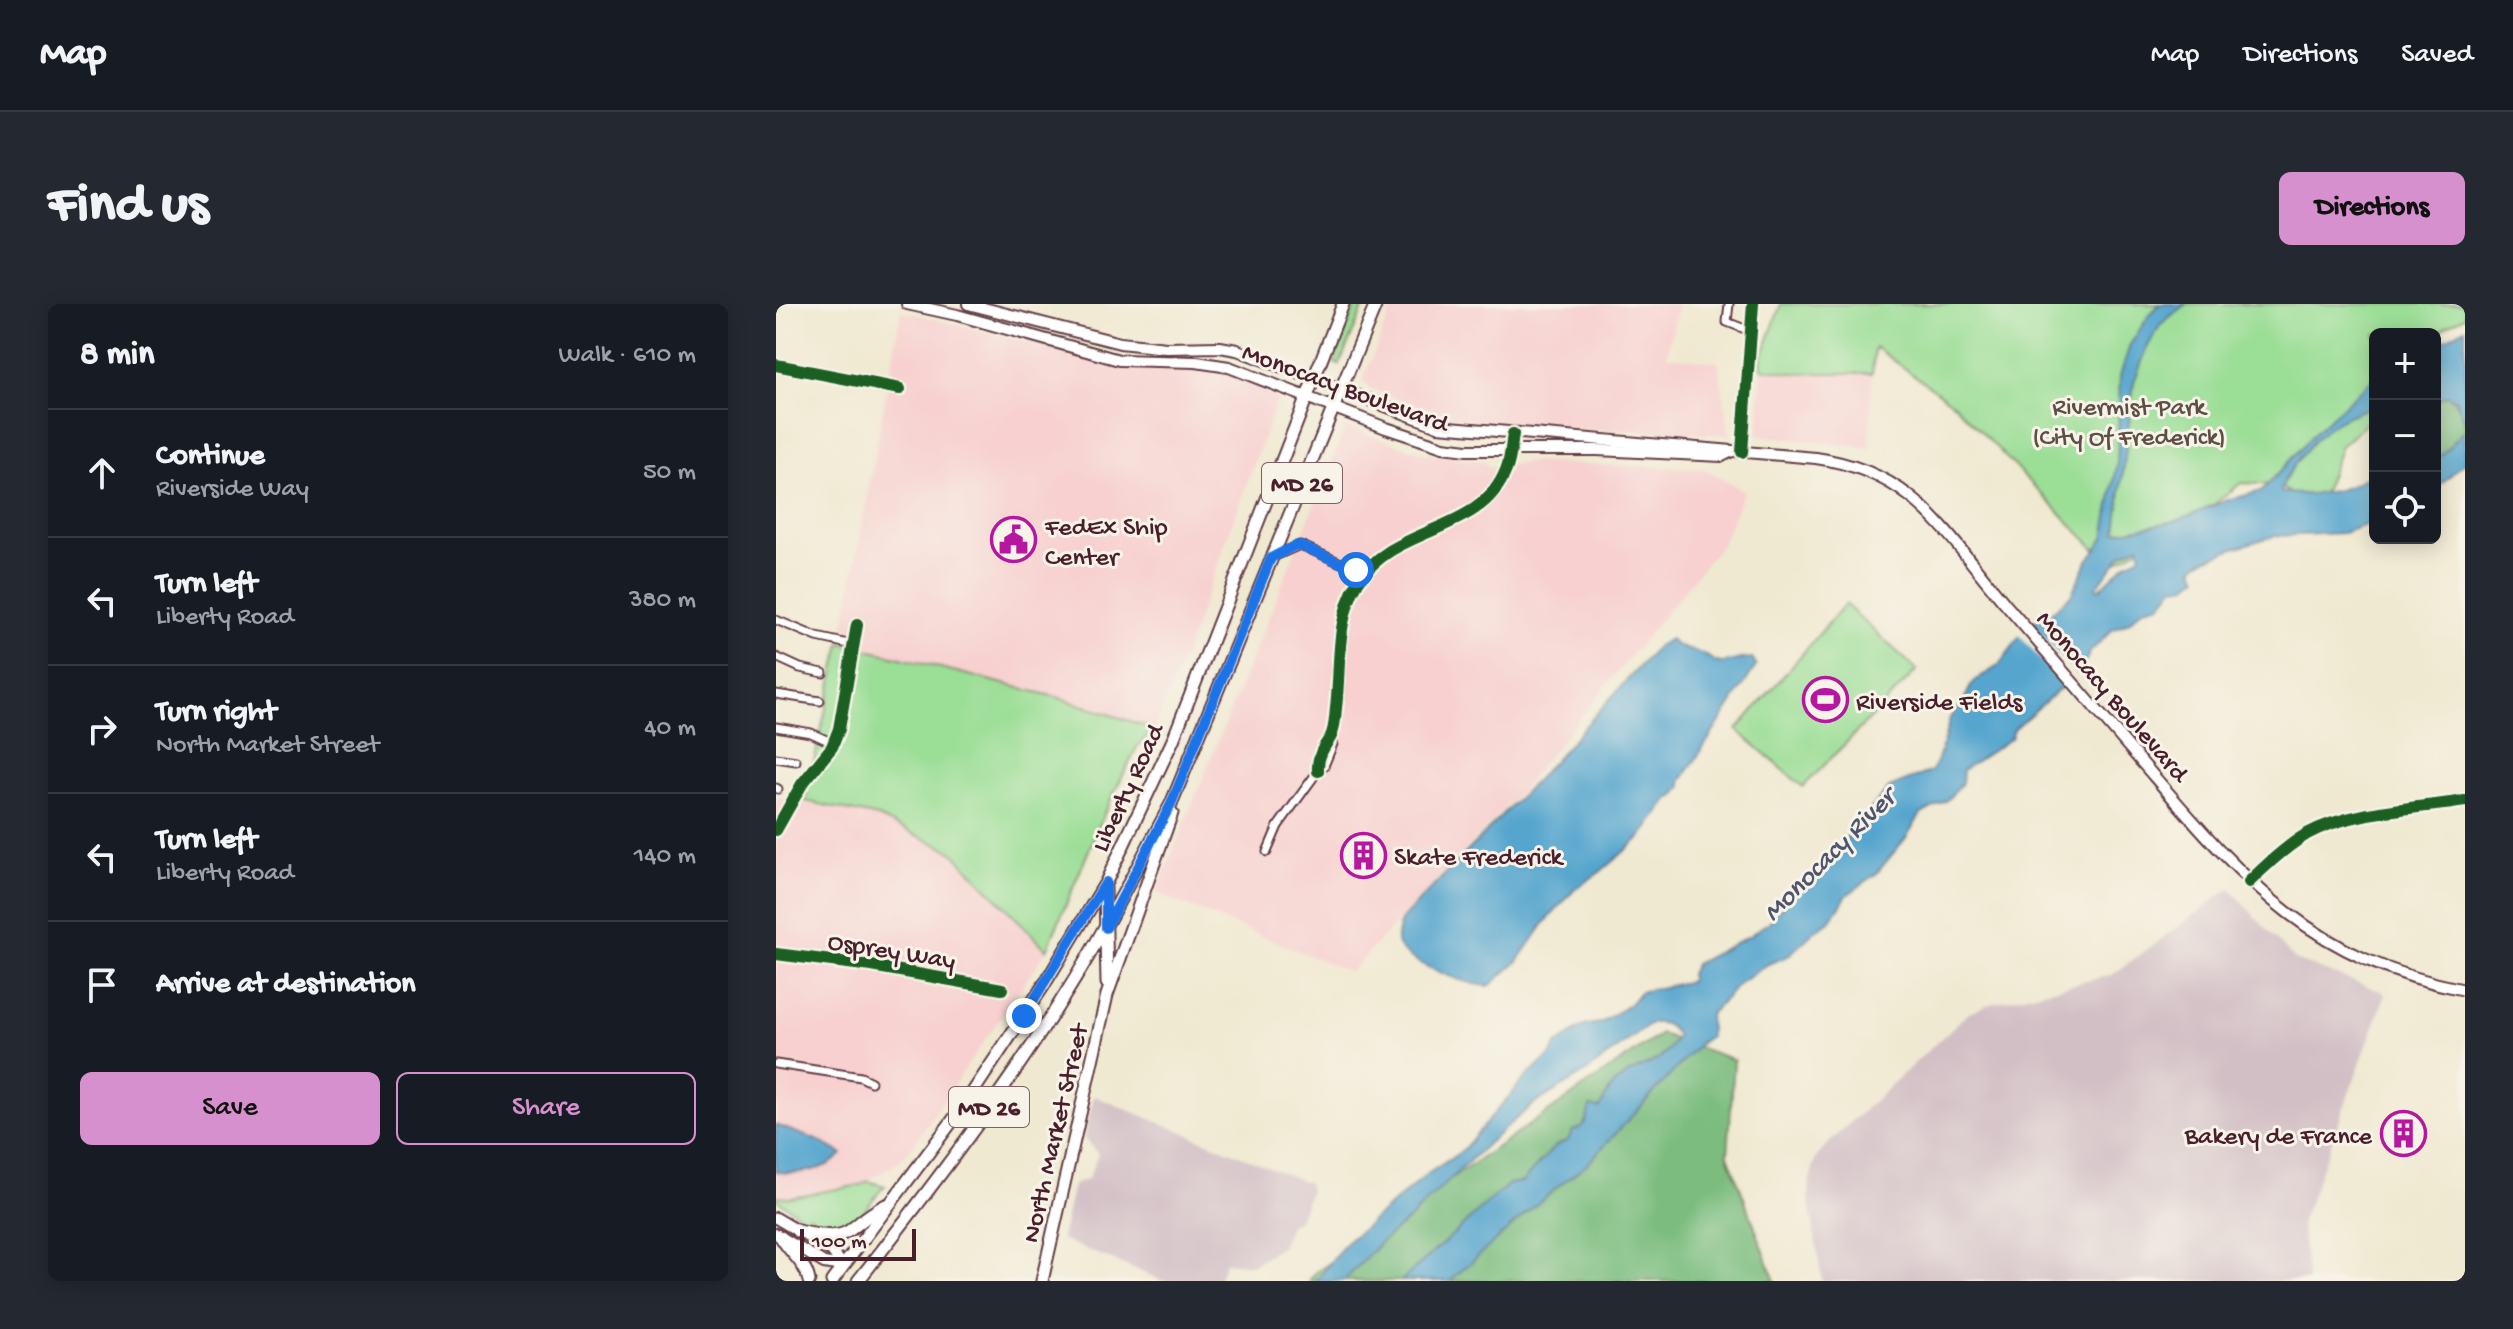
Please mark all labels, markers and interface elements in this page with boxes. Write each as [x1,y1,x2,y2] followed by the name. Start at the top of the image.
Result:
[40,33,106,77] text: Map
[2151,39,2199,72] text: Map
[2243,39,2357,72] text: Directions
[2401,39,2473,72] text: Saved
[2279,172,2465,245] button: Directions
[48,175,208,241] text: Find us
[2369,328,2441,544] map controls
[2369,328,2441,400] button: +
[80,336,154,376] text: 8 min
[1237,339,1453,442] street label: Monocacy Boulevard
[559,341,696,372] text: Walk · 610 m
[2032,394,2226,455] park label: Rivermist Park (City Of Frederick)
[2369,400,2441,472] button: −
[156,440,265,475] text: Continue
[80,451,124,495] icon: ahead
[643,458,696,489] text: 50 m
[1262,463,1342,503] road number: MD 26
[2369,472,2441,544] button: locate
[156,475,309,506] text: Riverside Way
[1044,514,1168,575] place label: FedEx Ship Center
[990,516,1038,564] public building icon: FedEx Ship Center
[1338,552,1374,588] route start
[156,568,257,603] text: Turn left
[80,579,124,623] icon: left
[629,586,696,617] text: 380 m
[156,603,294,634] text: Liberty Road
[2028,606,2195,791] street label: Monocacy Boulevard
[1801,676,1849,724] sports icon: Riverside Fields
[1856,689,2024,720] place label: Riverside Fields
[156,696,276,731] text: Turn right
[80,707,124,751] icon: right
[644,714,696,745] text: 40 m
[1087,718,1174,858] street label: Liberty Road
[156,731,379,762] text: North Market Street
[1757,779,1907,929] water label: Monocacy River
[156,824,257,859] text: Turn left
[1339,831,1387,879] building icon: Skate Frederick
[80,835,124,879] icon: left
[634,842,696,873] text: 140 m
[1394,844,1565,875] place label: Skate Frederick
[156,859,294,890] text: Liberty Road
[825,928,958,979] street label: Osprey Way
[80,963,124,1007] icon: arrive
[156,968,416,1003] text: Arrive at destination
[1006,998,1042,1034] route end
[1017,1019,1098,1246] street label: North Market Street
[80,1072,380,1145] button: Save
[396,1072,696,1145] button: Share
[949,1087,1029,1127] road number: MD 26
[2379,1110,2427,1158] building icon: Bakery de France
[2184,1123,2373,1154] place label: Bakery de France
[800,1225,916,1261] scale bar
[812,1230,867,1256] text: 100 m

